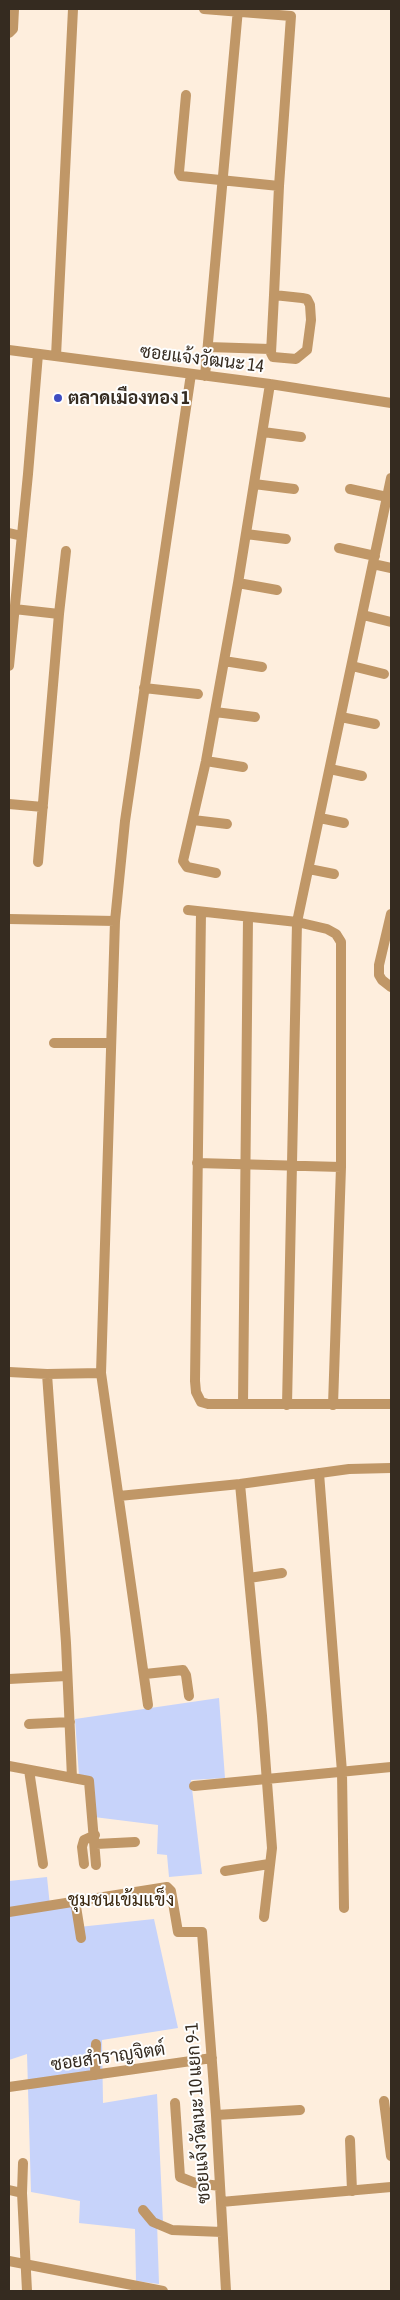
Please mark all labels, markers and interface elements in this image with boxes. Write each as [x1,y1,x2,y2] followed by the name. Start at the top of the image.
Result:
[139,341,265,377] street label: ซอยแจ้งวัฒนะ 14
[68,387,190,409] place label: ตลาดเมืองทอง 1
[52,392,64,404] marker: ตลาดเมืองทอง 1
[68,1889,174,1911] district label: ชุมชนเข้มแข็ง
[181,2022,215,2204] street label: ซอยแจ้งวัฒนะ 10 แยก 9-1
[49,2038,167,2076] street label: ซอยสำราญจิตต์

